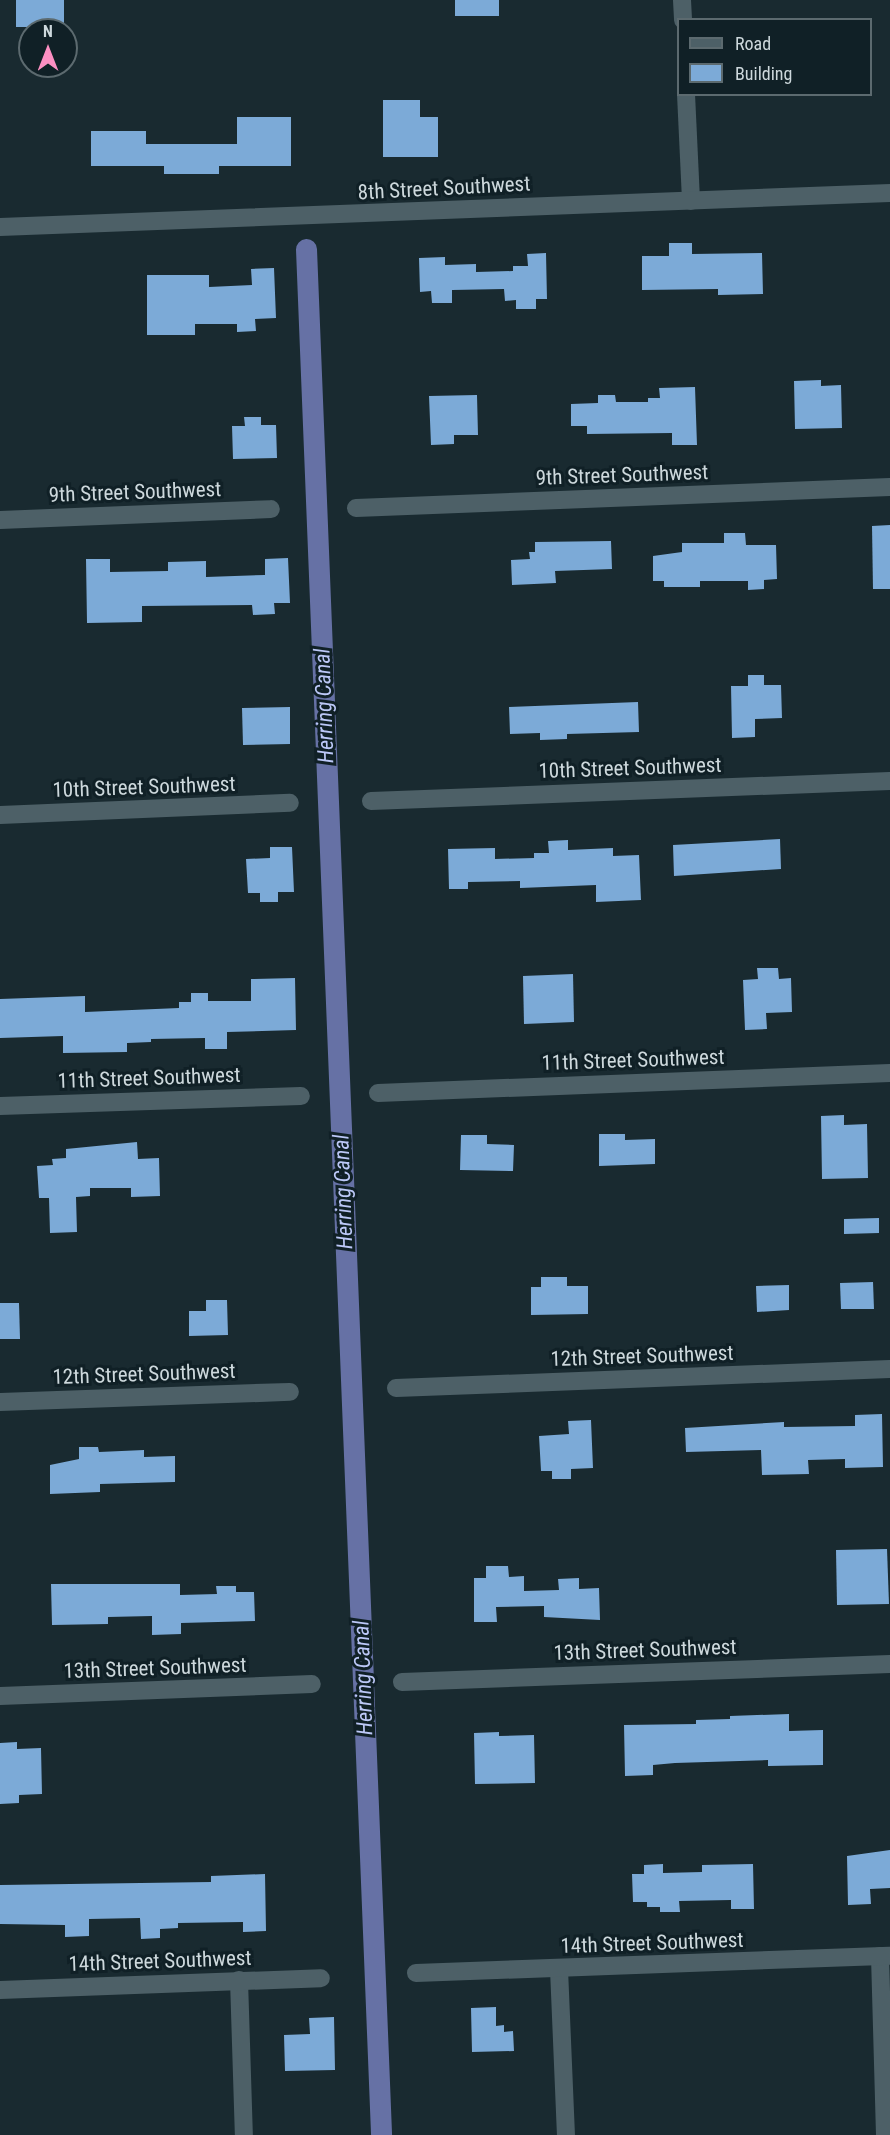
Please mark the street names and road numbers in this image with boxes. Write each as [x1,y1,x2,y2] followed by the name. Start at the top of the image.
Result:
[357,171,531,205] street label: 8th Street Southwest
[535,459,709,491] street label: 9th Street Southwest
[48,476,222,508] street label: 9th Street Southwest
[538,752,722,784] street label: 10th Street Southwest
[52,771,236,803] street label: 10th Street Southwest
[541,1044,725,1076] street label: 11th Street Southwest
[57,1062,241,1094] street label: 11th Street Southwest
[550,1340,734,1372] street label: 12th Street Southwest
[52,1358,236,1390] street label: 12th Street Southwest
[553,1634,737,1666] street label: 13th Street Southwest
[63,1652,247,1684] street label: 13th Street Southwest
[560,1927,744,1959] street label: 14th Street Southwest
[68,1945,252,1977] street label: 14th Street Southwest

